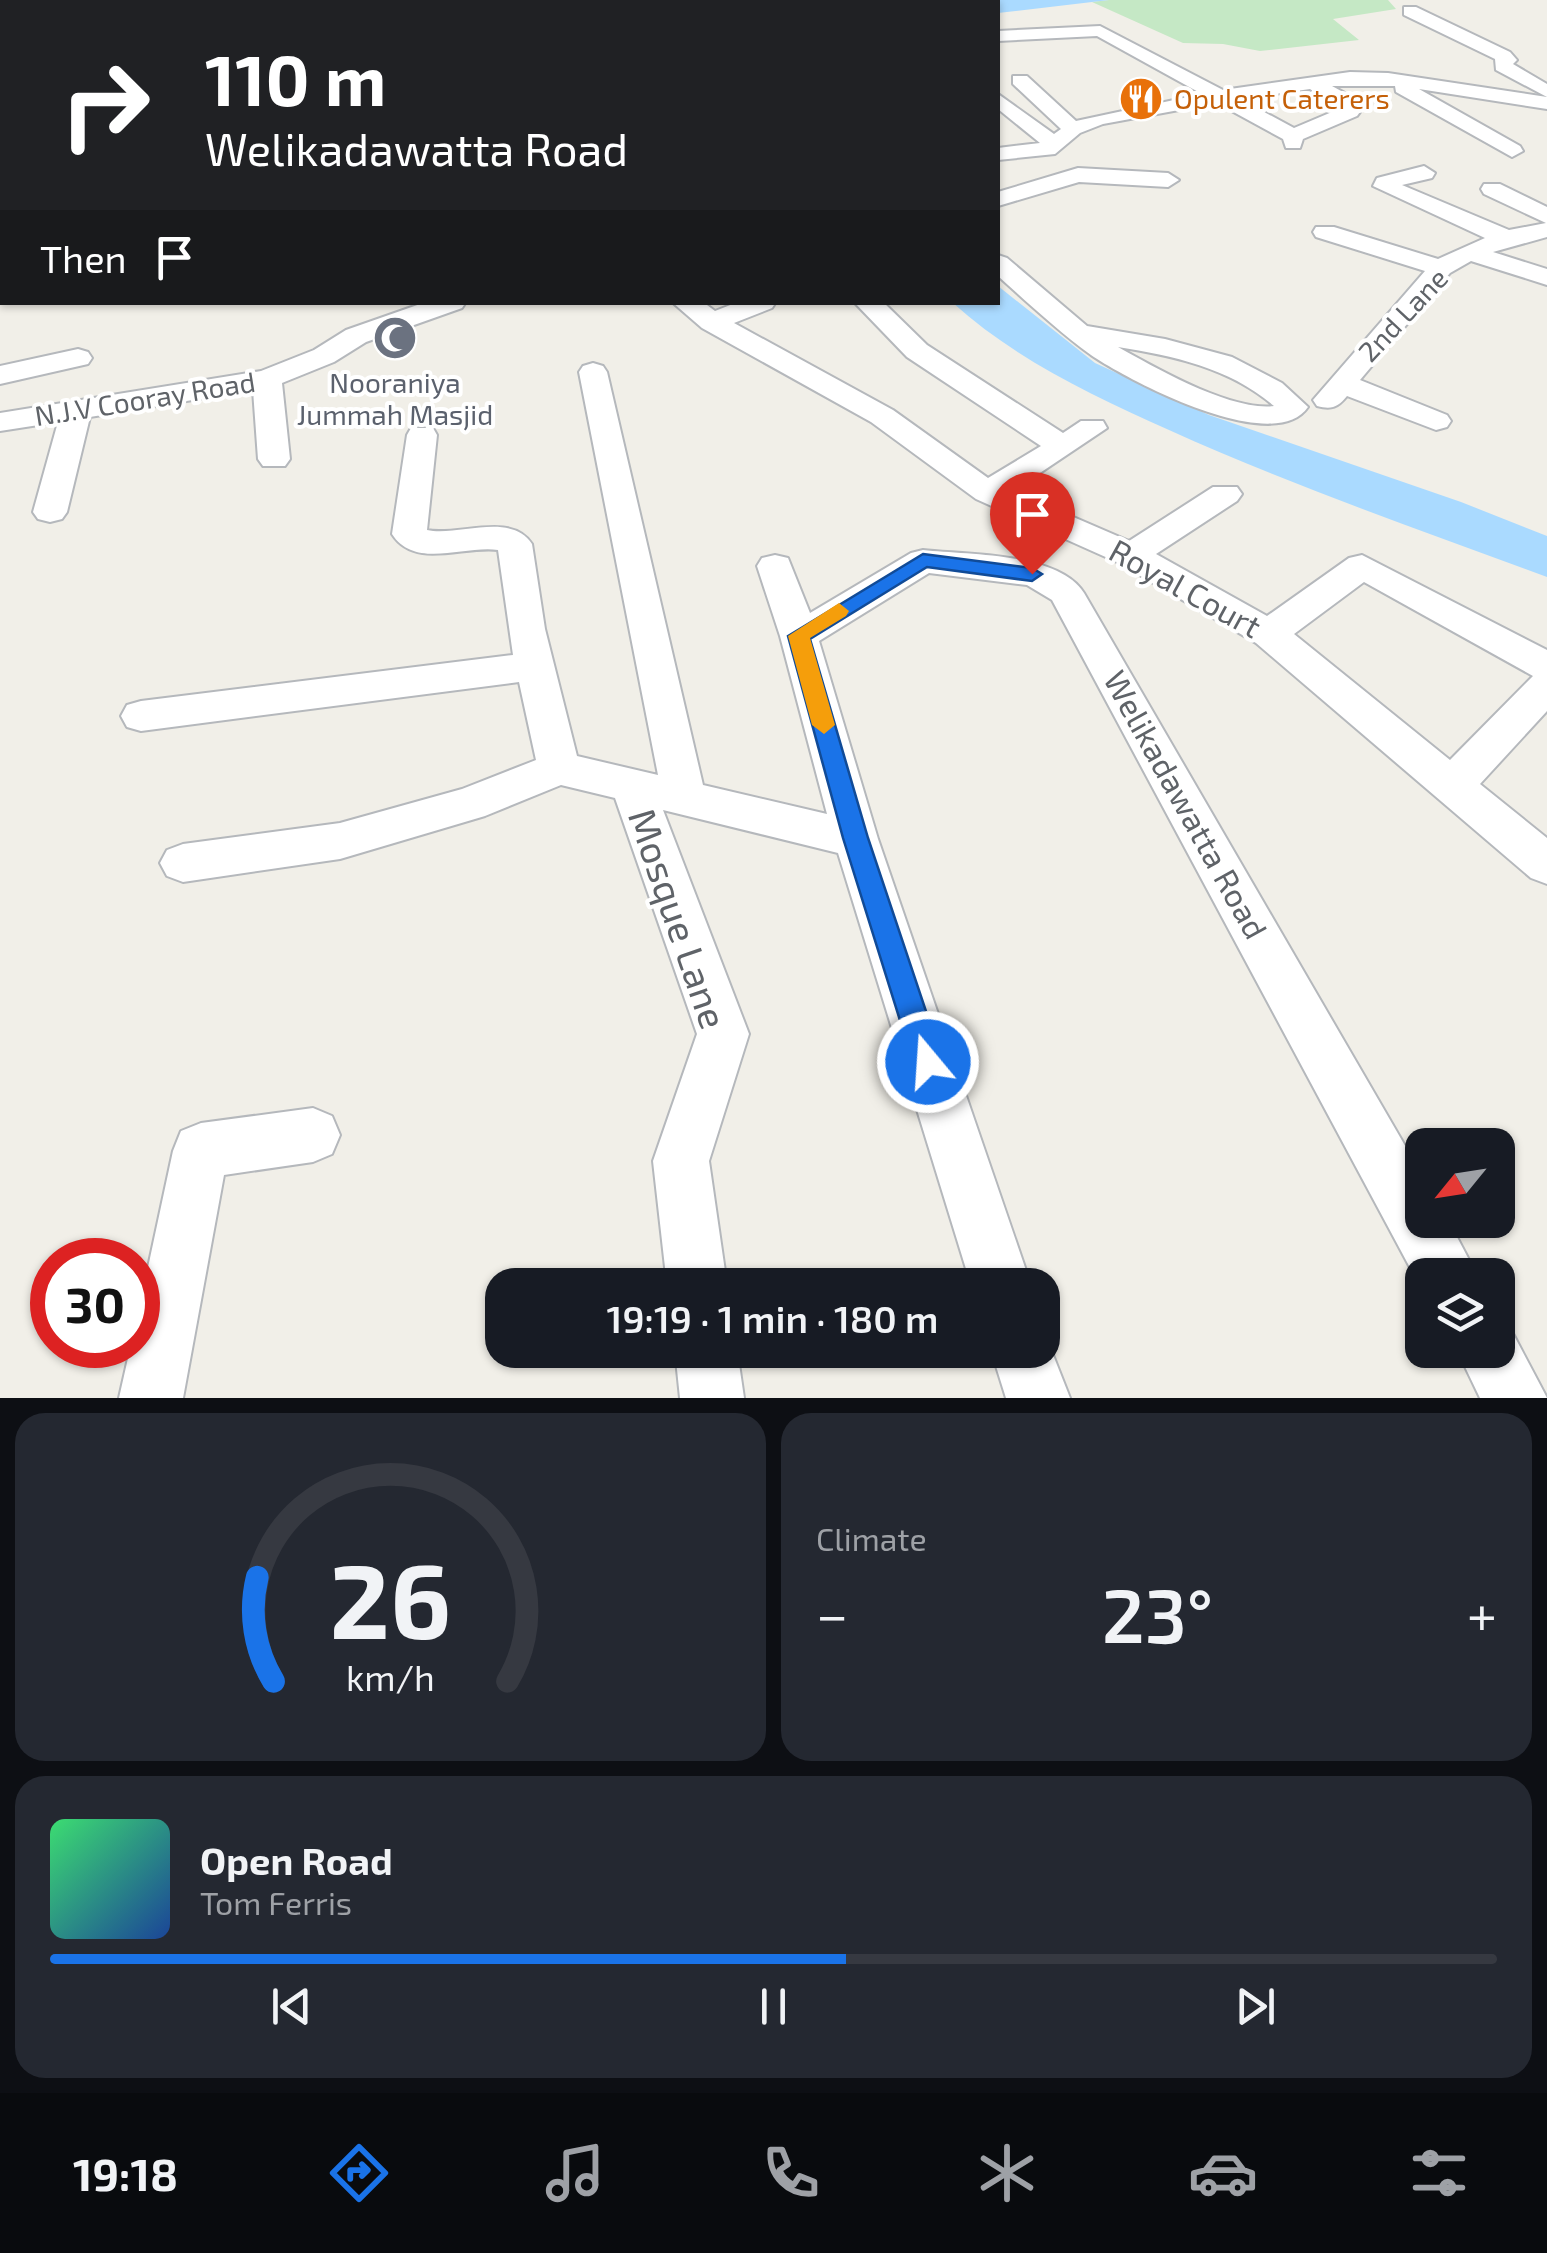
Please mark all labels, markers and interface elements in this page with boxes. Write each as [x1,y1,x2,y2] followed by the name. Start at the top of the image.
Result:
[205,36,386,120] text: 110 m
[40,40,170,170] icon: right
[1118,76,1164,122] restaurant icon: Opulent Caterers
[1174,81,1390,115] place label: Opulent Caterers
[205,121,628,175] text: Welikadawatta Road
[147,230,202,285] icon: arrive
[40,235,127,281] text: Then
[1350,261,1454,368] street label: 2nd Lane
[372,315,418,361] mosque icon: Nooraniya Jummah Masjid
[32,364,257,432] street label: N.J.V Cooray Road
[297,365,493,431] place label: Nooraniya Jummah Masjid
[990,472,1075,575] pin
[1005,487,1060,542] icon: arrive
[1104,530,1268,644] street label: Royal Court
[1097,663,1276,945] street label: Welikadawatta Road
[620,802,738,1034] street label: Mosque Lane
[876,1010,980,1114] position arrow
[1405,1128,1515,1238] north arrow
[1405,1128,1515,1368] map controls
[30,1238,160,1368] speed limit sign: 30
[1405,1258,1515,1368] button: layers
[607,1295,938,1341] text: 19:19 · 1 min · 180 m
[816,1519,927,1557] text: Climate
[330,1535,451,1660] text: 26
[1102,1568,1213,1658] text: 23°
[816,1580,848,1646] text: −
[1467,1580,1497,1646] text: +
[346,1655,435,1698] text: km/h
[200,1837,393,1883] text: Open Road
[200,1883,352,1921] text: Tom Ferris
[264,1979,319,2034] icon: previous
[746,1979,801,2034] icon: pause
[1228,1979,1283,2034] icon: next
[324,2138,394,2208] icon: directions
[540,2138,610,2208] icon: music
[756,2138,826,2208] icon: phone
[972,2138,1042,2208] icon: climate
[1188,2138,1258,2208] icon: car
[1404,2138,1474,2208] icon: filters
[73,2146,178,2200] text: 19:18

